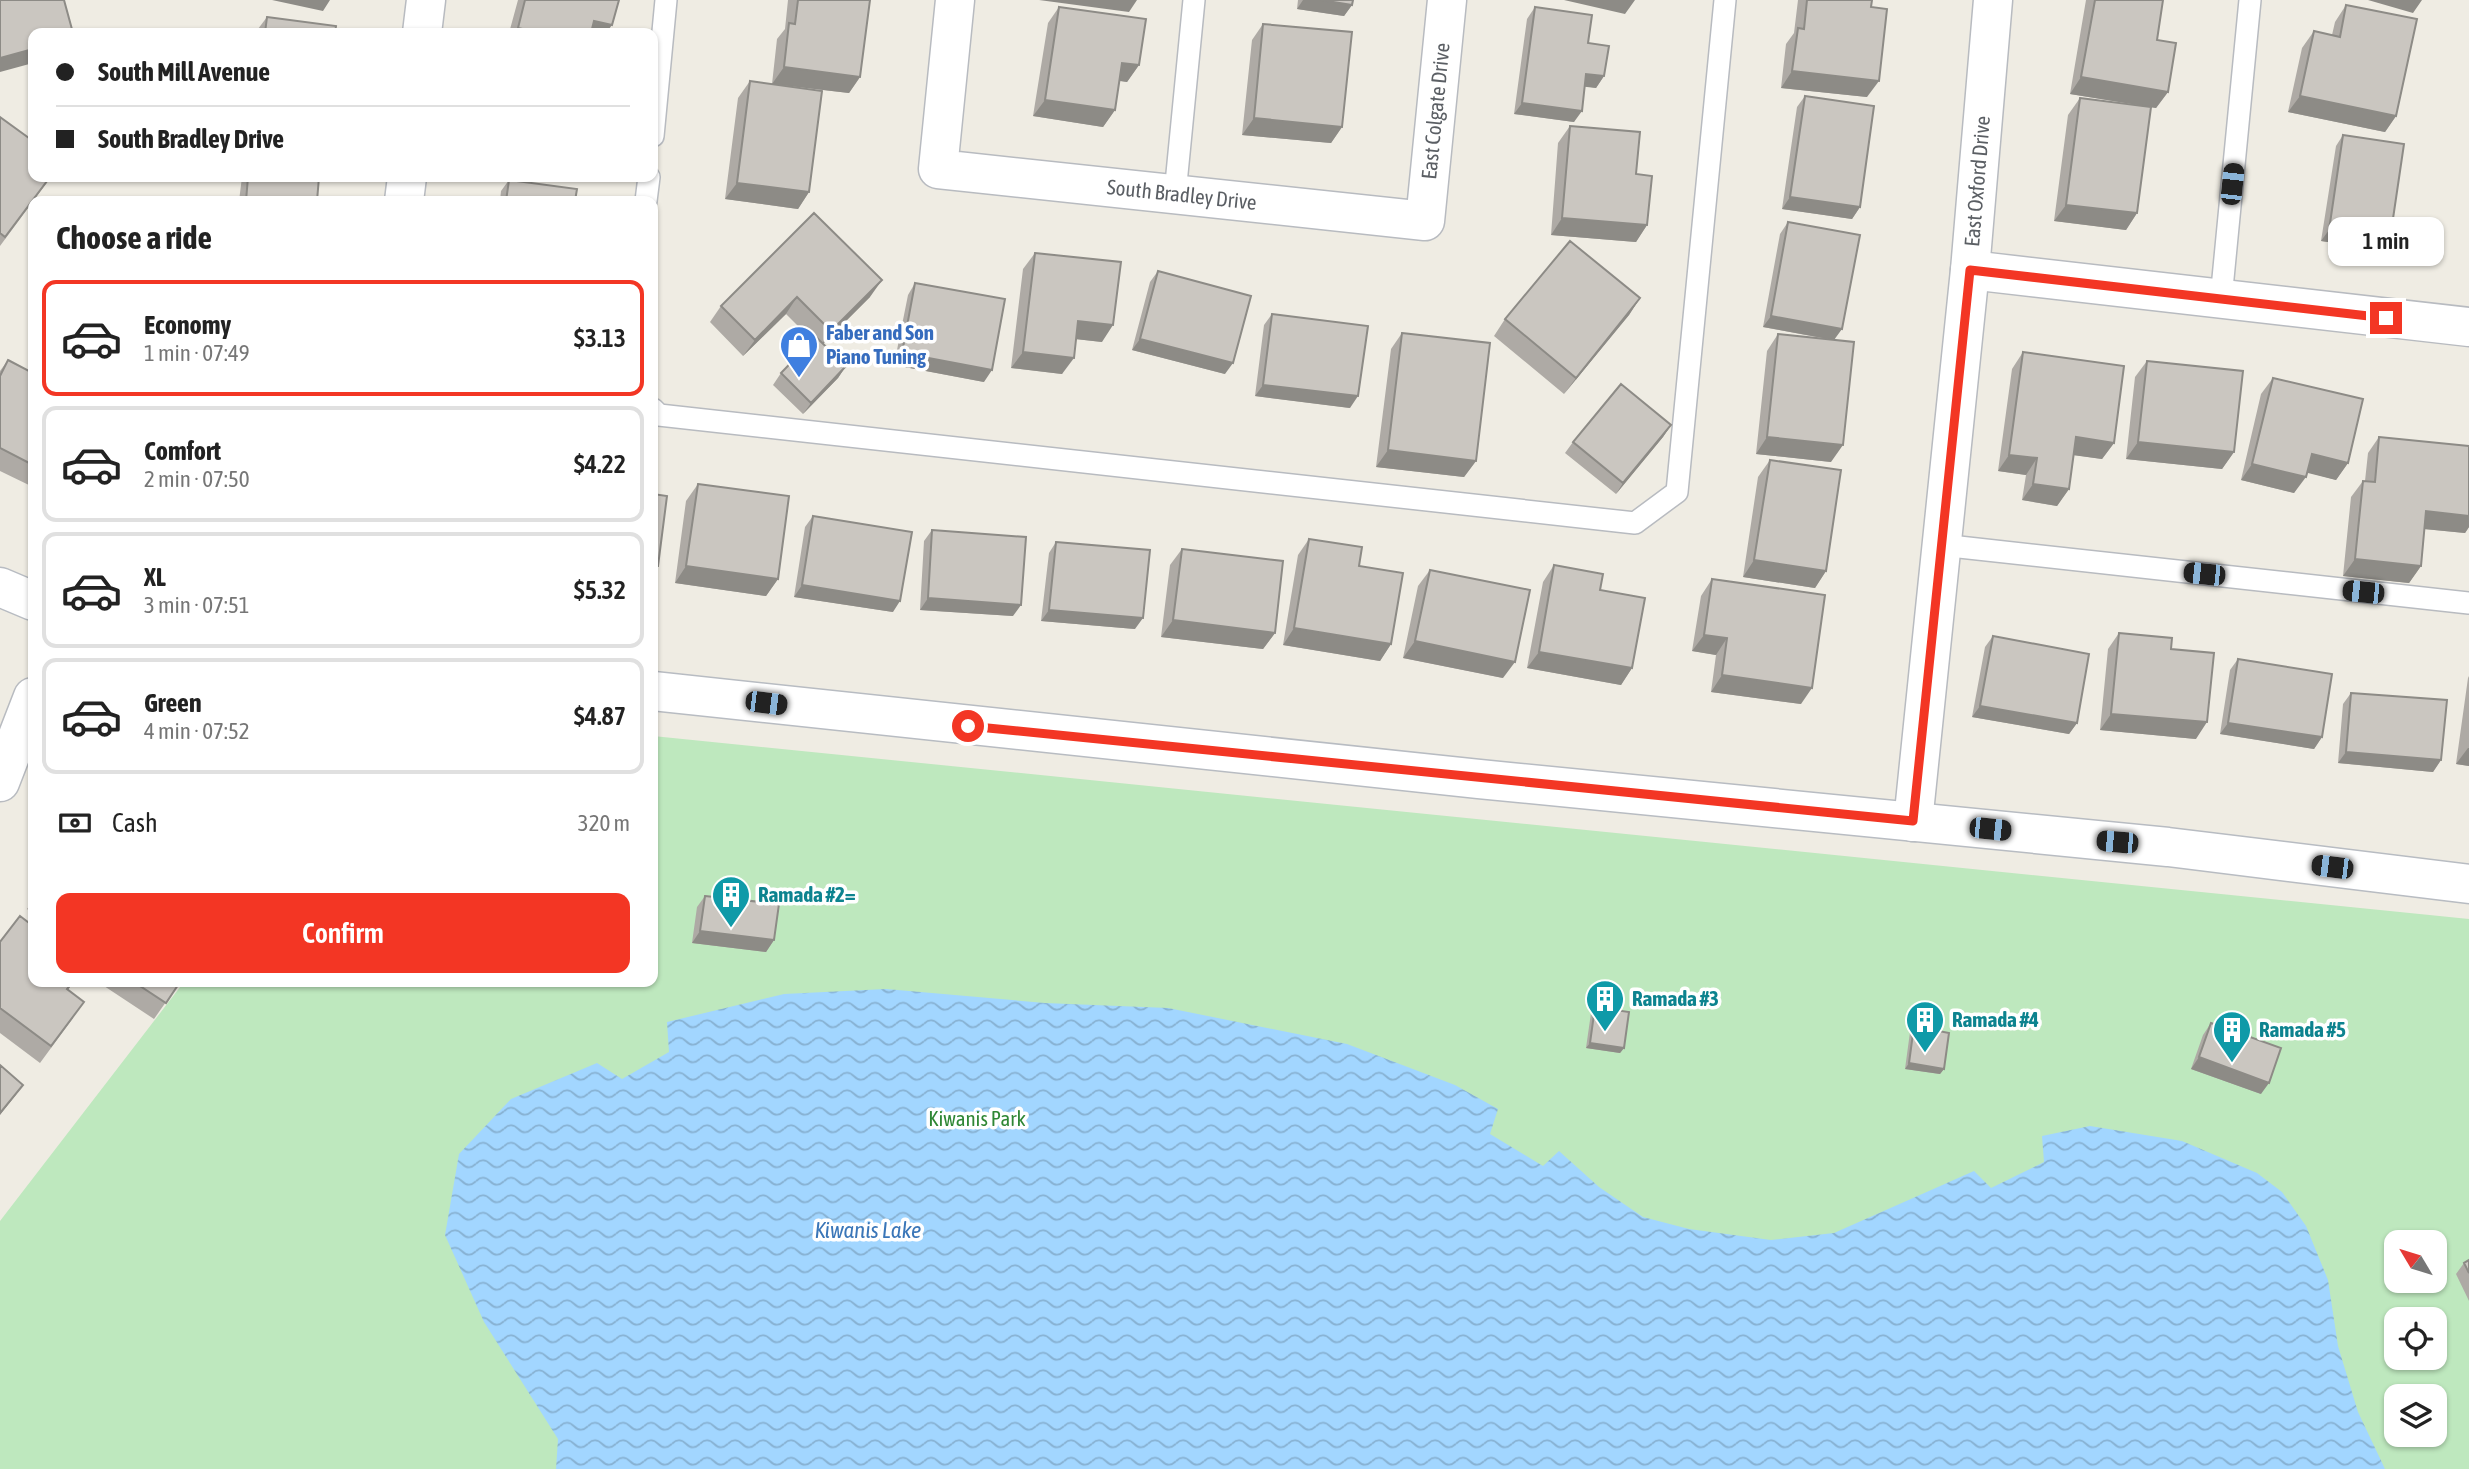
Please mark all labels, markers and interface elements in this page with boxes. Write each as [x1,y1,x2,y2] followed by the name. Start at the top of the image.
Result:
[1416,42,1454,180] street label: East Colgate Drive
[98,57,270,87] text: South Mill Avenue
[1959,115,1994,248] street label: East Oxford Drive
[98,124,284,154] text: South Bradley Drive
[2220,162,2245,206] car
[1106,174,1258,214] street label: South Bradley Drive
[2328,216,2444,266] callout: 1 min
[56,219,212,256] text: Choose a ride
[2363,228,2409,254] text: 1 min
[2370,302,2402,334] route end
[60,307,123,370] icon: car
[144,310,231,340] text: Economy
[826,320,934,368] place label: Faber and Son Piano Tuning
[574,323,626,353] text: $3.13
[778,324,820,379] shop icon: Faber and Son Piano Tuning
[144,340,250,366] text: 1 min · 07:49
[60,433,123,496] icon: car
[144,436,221,466] text: Comfort
[574,449,626,479] text: $4.22
[144,466,250,492] text: 2 min · 07:50
[60,559,123,622] icon: car
[2183,561,2226,587] car
[144,562,166,592] text: XL
[574,575,626,605] text: $5.32
[2342,579,2385,605] car
[144,592,250,618] text: 3 min · 07:51
[60,685,123,748] icon: car
[144,688,202,718] text: Green
[744,690,789,716] car
[574,701,626,731] text: $4.87
[952,710,984,742] route start
[144,718,250,744] text: 4 min · 07:52
[56,804,94,842] icon: cash
[112,808,158,838] text: Cash
[578,810,630,836] text: 320 m
[1969,816,2012,842] car
[2096,830,2139,854] car
[2310,854,2355,880] car
[710,874,752,929] building icon: Ramada #2=
[758,882,856,906] place label: Ramada #2=
[56,893,630,973] button: Confirm
[1584,978,1626,1033] building icon: Ramada #3
[1632,986,1719,1010] place label: Ramada #3
[1904,999,1946,1054] building icon: Ramada #4
[1952,1007,2039,1031] place label: Ramada #4
[2211,1009,2253,1064] building icon: Ramada #5
[2259,1017,2346,1041] place label: Ramada #5
[928,1106,1026,1130] park label: Kiwanis Park
[814,1217,922,1243] water label: Kiwanis Lake
[2384,1230,2446,1293] north arrow
[2384,1230,2447,1447] map controls
[2384,1307,2447,1370] button: locate
[2384,1384,2447,1447] button: layers

